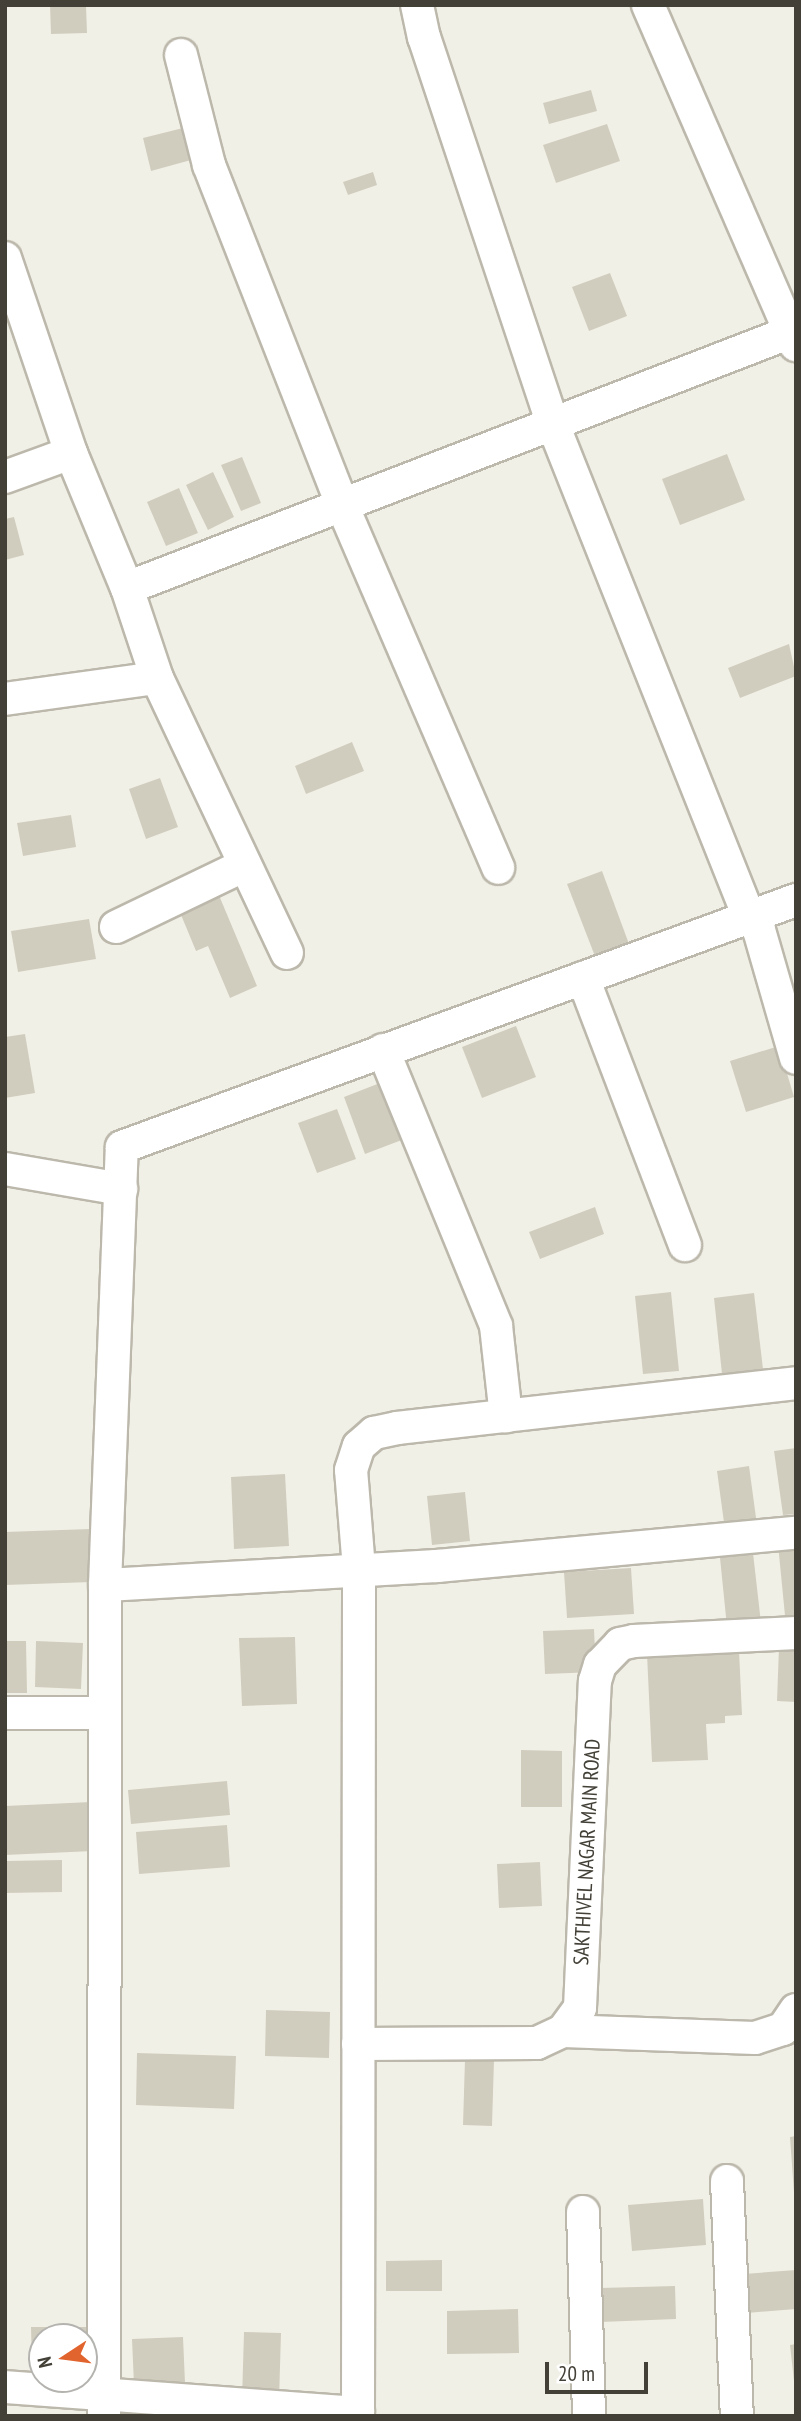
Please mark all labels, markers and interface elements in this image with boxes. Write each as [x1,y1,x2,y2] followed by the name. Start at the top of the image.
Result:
[568,1738,606,1966] street label: SAKTHIVEL NAGAR MAIN ROAD
[28,2323,98,2393] north arrow
[549,2348,652,2392] scale bar
[32,2355,57,2370] text: N
[558,2360,595,2387] text: 20 m

